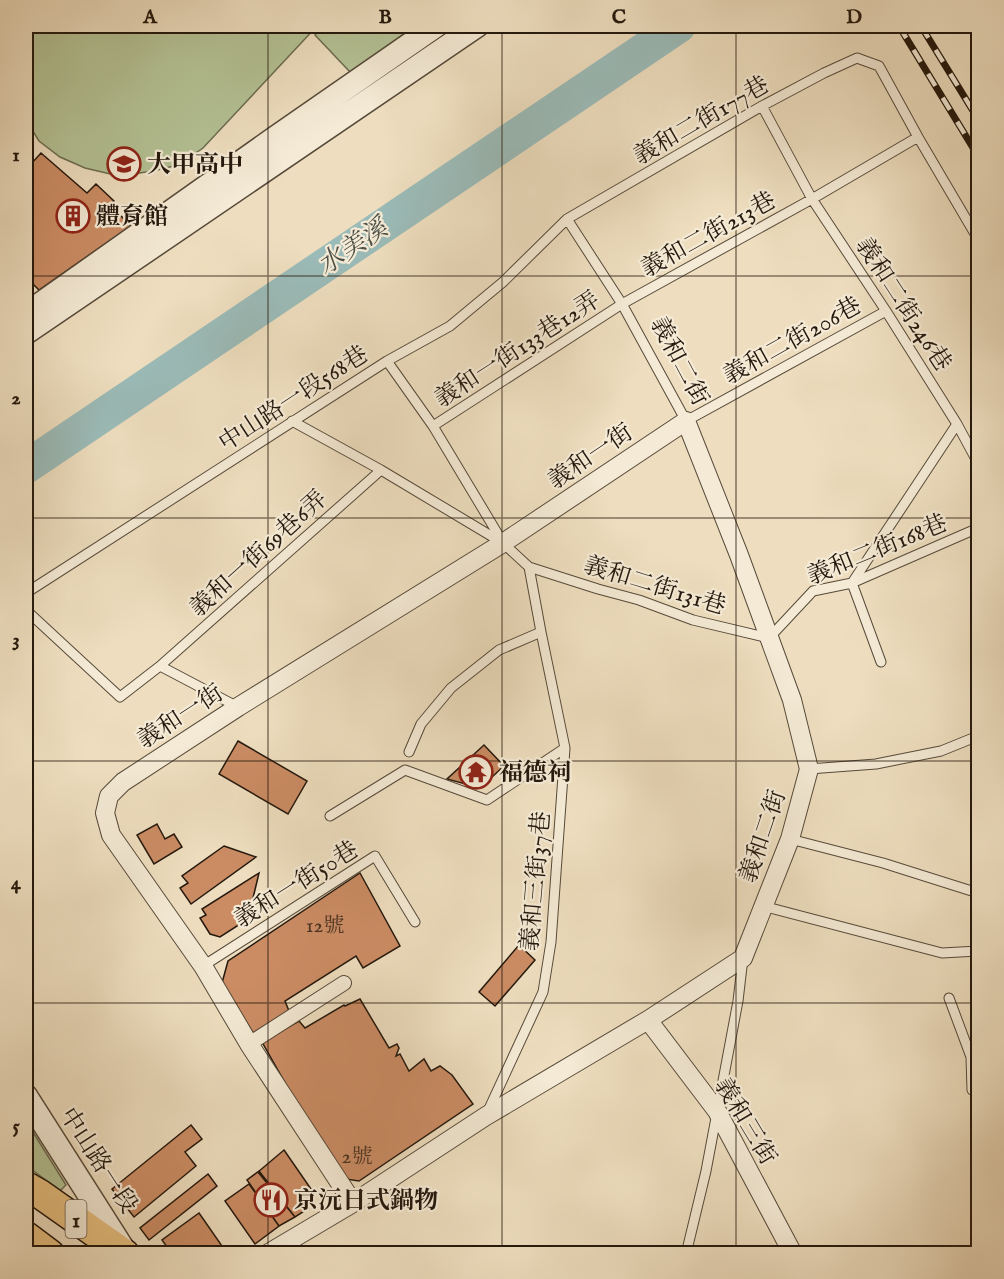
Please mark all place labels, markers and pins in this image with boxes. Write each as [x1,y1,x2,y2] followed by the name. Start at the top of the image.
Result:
[106,146,142,182] school or university icon: 大甲高中
[147,150,243,181] place label: 大甲高中
[55,198,91,234] building icon: 體育館
[96,202,168,233] place label: 體育館
[458,754,494,790] temple icon: 福德祠
[499,758,571,789] place label: 福德祠
[253,1182,289,1218] restaurant icon: 京沅日式鍋物
[294,1186,438,1217] place label: 京沅日式鍋物

